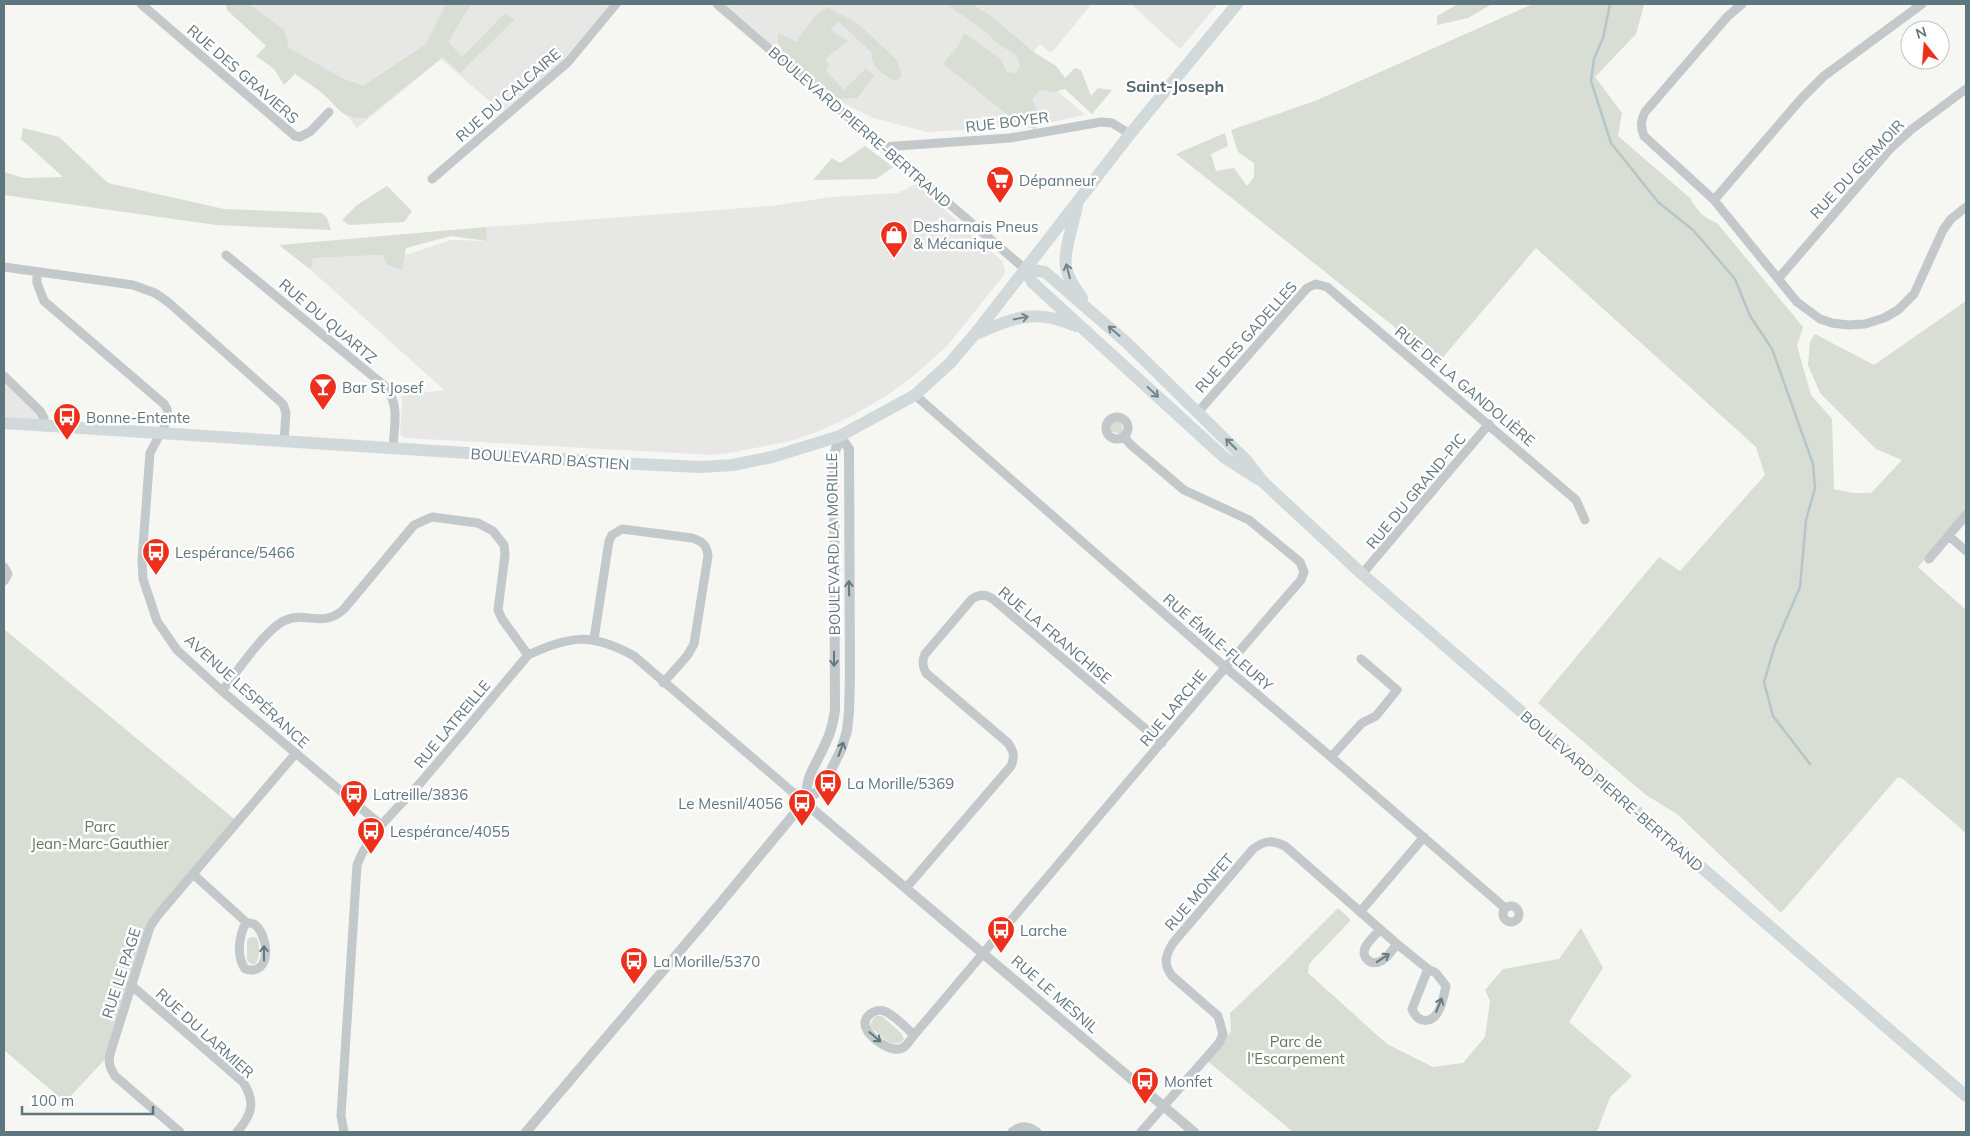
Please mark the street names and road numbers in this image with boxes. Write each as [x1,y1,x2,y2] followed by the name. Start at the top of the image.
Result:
[183,20,303,128] street label: RUE DES GRAVIERS
[765,42,955,212] street label: BOULEVARD PIERRE-BERTRAND
[452,44,565,146] street label: RUE DU CALCAIRE
[964,107,1050,137] street label: RUE BOYER
[1806,115,1908,223] street label: RUE DU GERMOIR
[275,275,381,367] street label: RUE DU QUARTZ
[1191,277,1301,397] street label: RUE DES GADELLES
[1391,322,1539,450] street label: RUE DE LA GANDOLIÈRE
[1362,429,1470,553] street label: RUE DU GRAND-PIC
[470,444,630,474] street label: BOULEVARD BASTIEN
[822,452,844,635] street label: BOULEVARD LA MORILLE
[995,582,1115,688] street label: RUE LA FRANCHISE
[1159,589,1277,695] street label: RUE ÉMILE-FLEURY
[181,630,313,752] street label: AVENUE LESPÉRANCE
[1136,666,1211,750] street label: RUE LARCHE
[410,676,494,772] street label: RUE LATREILLE
[1517,706,1707,876] street label: BOULEVARD PIERRE-BERTRAND
[1160,850,1238,934] street label: RUE MONFET
[97,925,145,1021] street label: RUE LE PAGE
[1008,951,1102,1037] street label: RUE LE MESNIL
[152,984,258,1082] street label: RUE DU LARMIER

